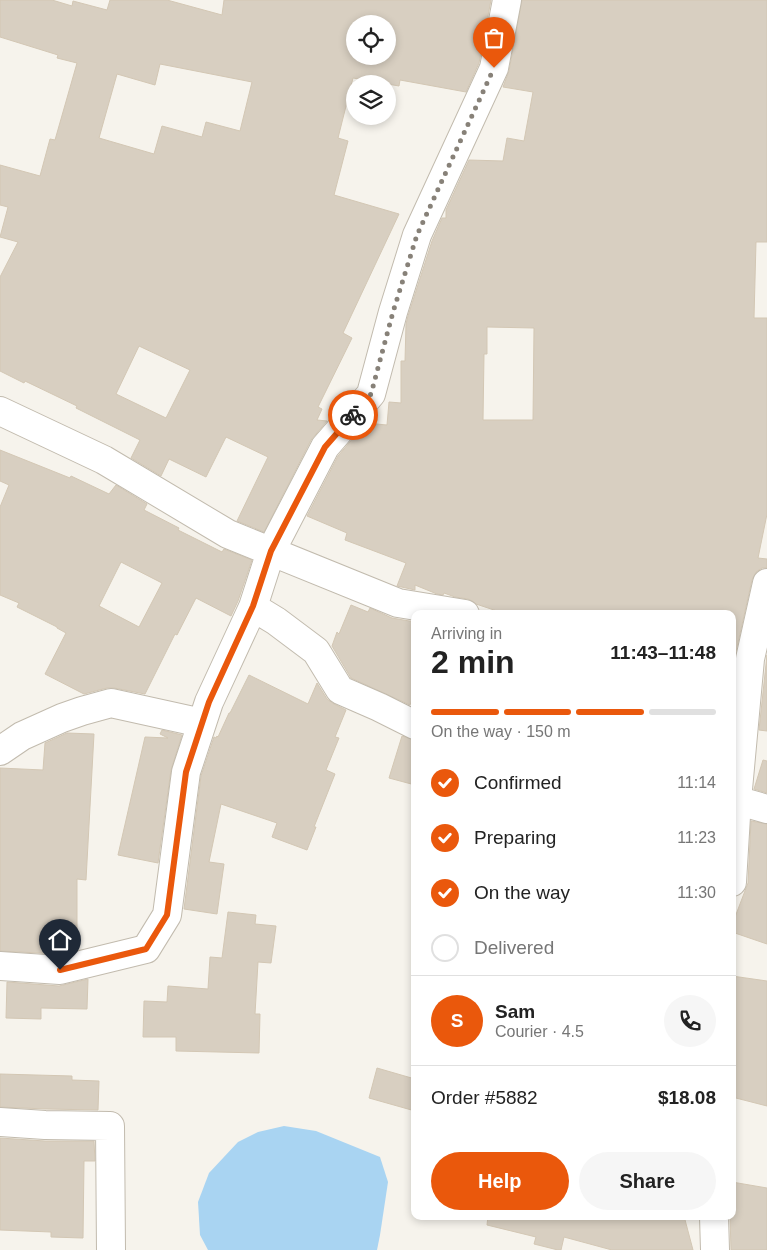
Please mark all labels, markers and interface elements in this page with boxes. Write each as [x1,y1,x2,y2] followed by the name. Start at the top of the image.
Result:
[346,15,396,125] map controls
[346,15,396,65] button: locate
[473,17,515,68] pin
[480,24,508,52] icon: bag
[346,75,396,125] button: layers
[328,390,378,440] courier
[339,401,367,429] icon: bike
[431,625,502,642] text: Arriving in
[610,642,716,663] text: 11:43–11:48
[431,644,515,680] text: 2 min
[431,723,571,740] text: On the way · 150 m
[431,769,459,797] icon: check
[474,772,562,793] text: Confirmed
[677,774,716,791] text: 11:14
[431,824,459,852] icon: check
[474,827,556,848] text: Preparing
[677,829,716,846] text: 11:23
[431,879,459,907] icon: check
[474,882,570,903] text: On the way
[677,884,716,901] text: 11:30
[39,919,81,970] pin
[46,926,74,954] icon: home
[474,937,554,958] text: Delivered
[664,995,716,1047] button: phone
[495,1001,535,1022] text: Sam
[451,1010,463,1031] text: S
[495,1023,584,1040] text: Courier · 4.5
[431,1087,538,1108] text: Order #5882
[658,1087,716,1108] text: $18.08
[431,1152,569,1210] button: Help
[579,1152,716,1210] button: Share

